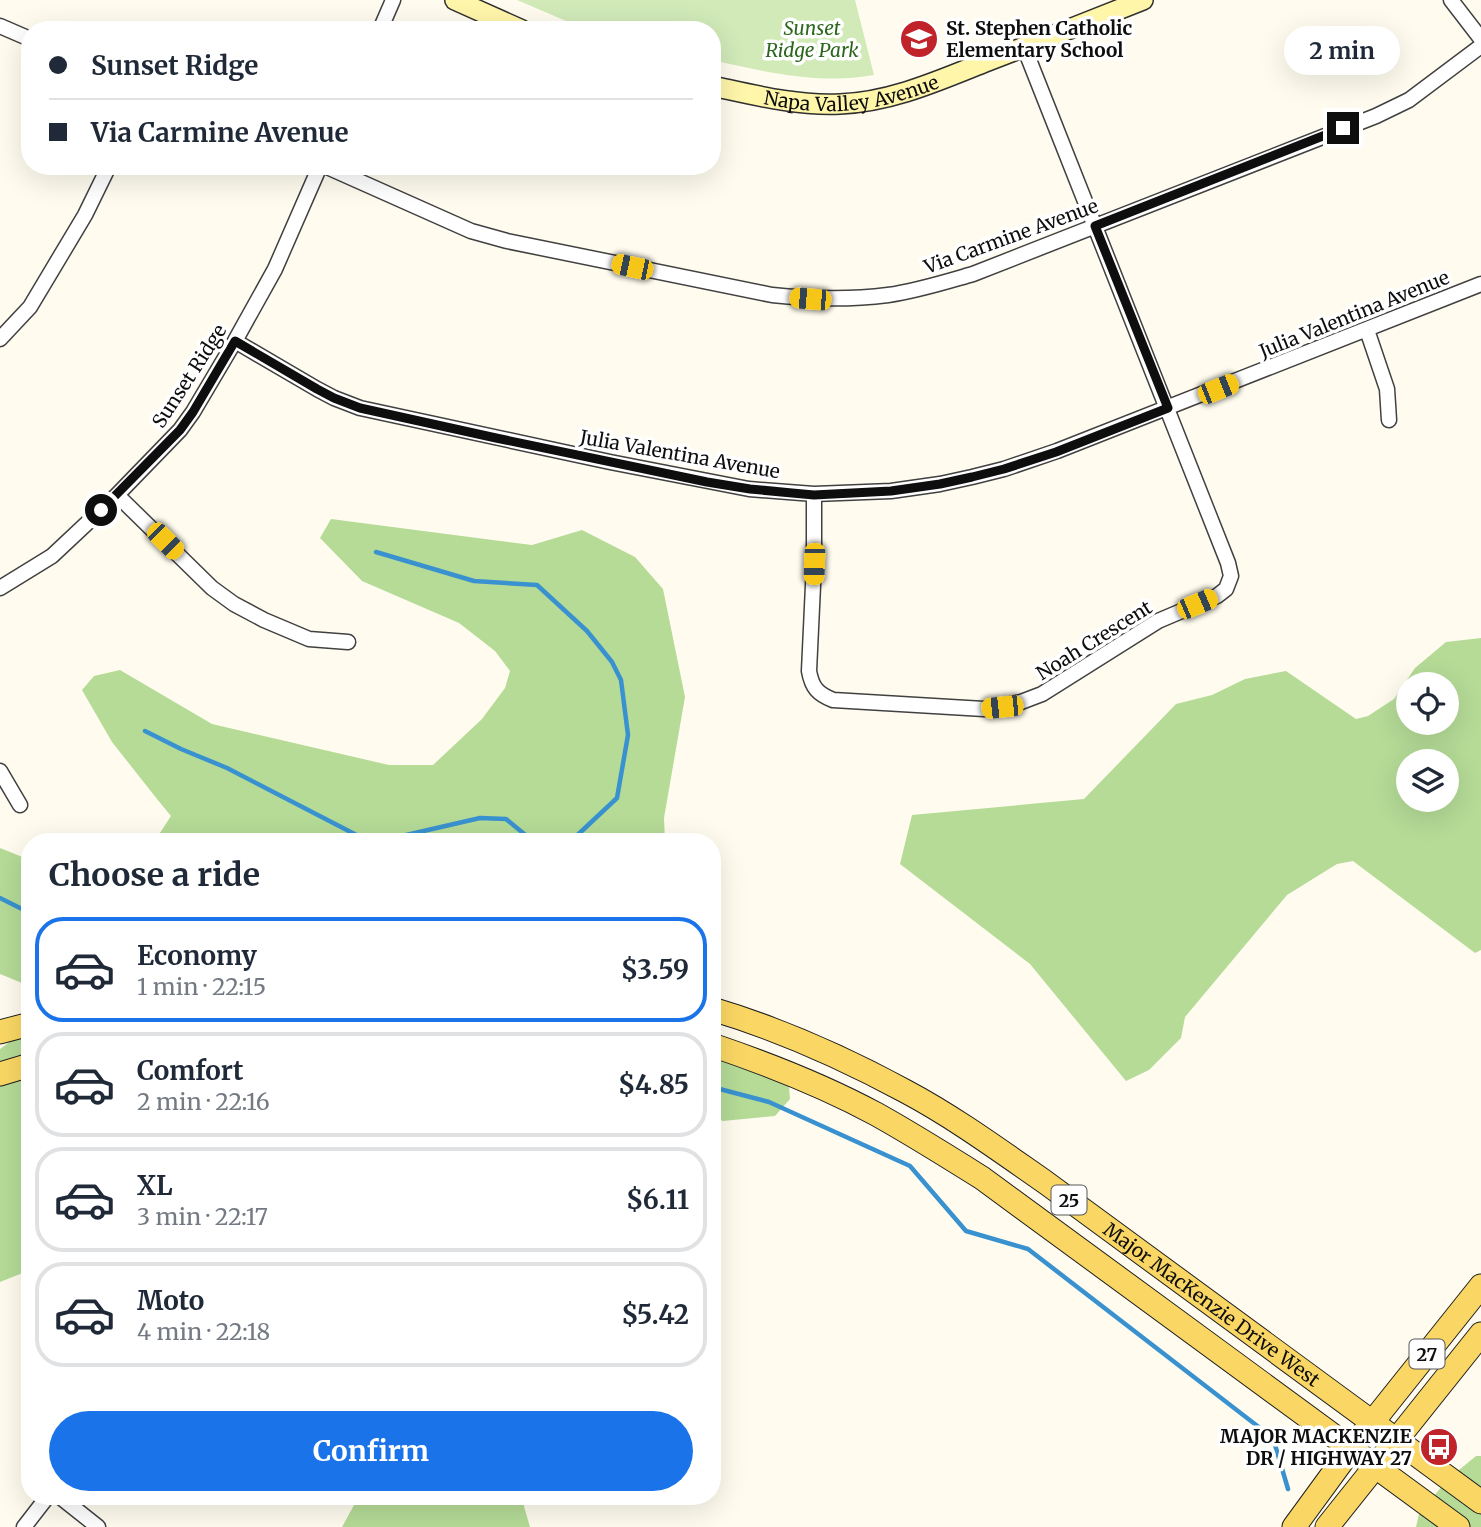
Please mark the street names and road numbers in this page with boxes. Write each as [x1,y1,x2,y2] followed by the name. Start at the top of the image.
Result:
[762,70,942,116] street label: Napa Valley Avenue
[920,193,1101,279] street label: Via Carmine Avenue
[1255,265,1453,363] street label: Julia Valentina Avenue
[147,320,231,432] street label: Sunset Ridge
[577,424,782,483] street label: Julia Valentina Avenue
[1032,595,1157,685] street label: Noah Crescent
[1052,1185,1086,1214] road number: 25
[1099,1217,1325,1392] street label: Major MacKenzie Drive West
[1410,1339,1444,1368] road number: 27

